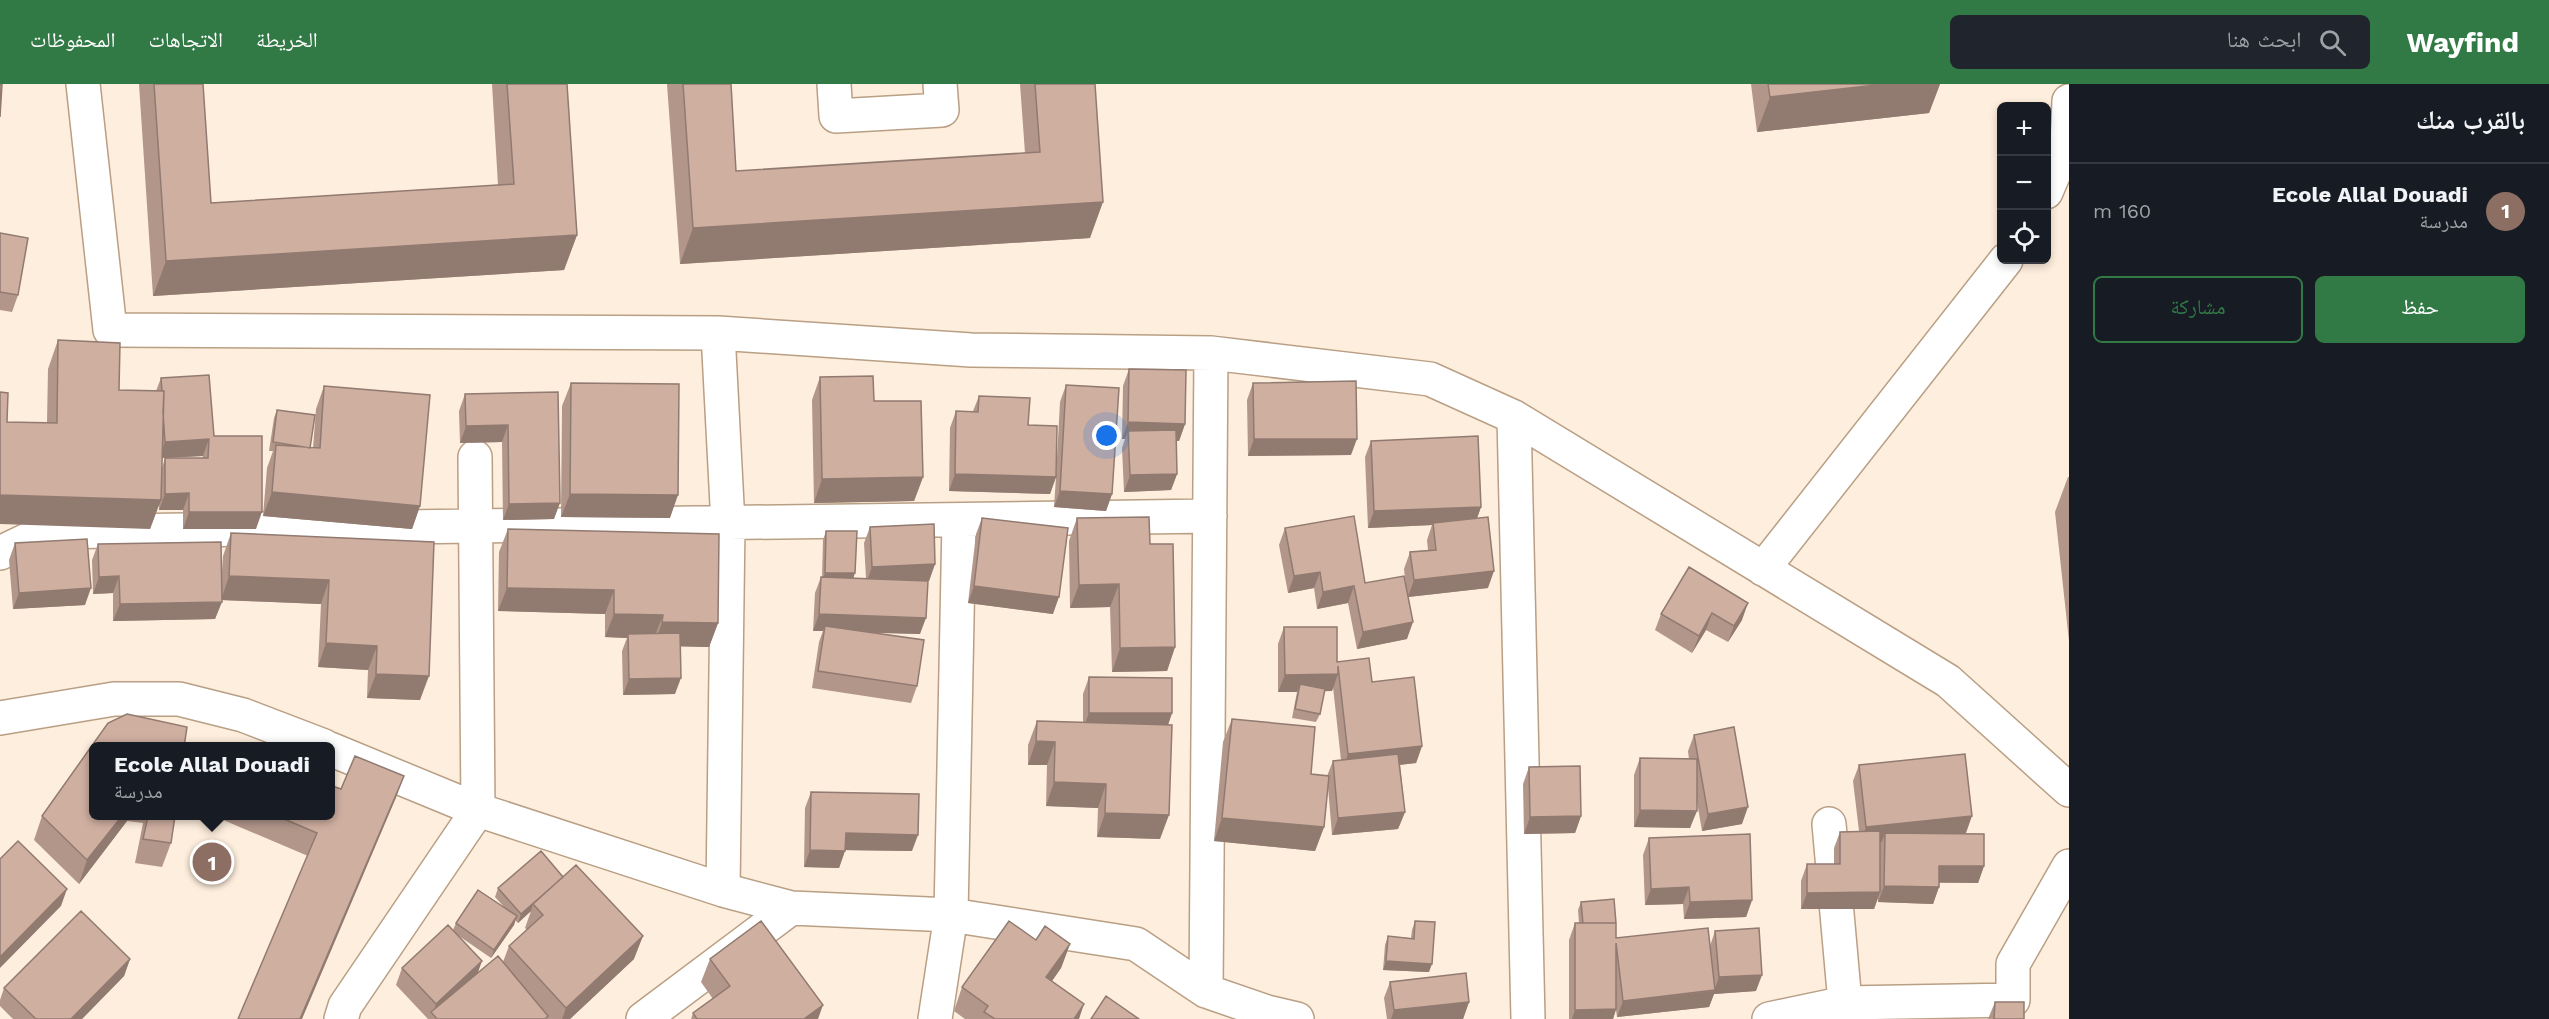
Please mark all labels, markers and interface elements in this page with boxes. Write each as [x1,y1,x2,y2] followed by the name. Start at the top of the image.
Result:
[1950,15,2370,69] search box
[2316,26,2349,59] icon: search
[2406,26,2519,59] text: Wayfind
[30,27,115,52] text: المحفوظات
[148,27,223,52] text: الاتجاهات
[256,27,318,52] text: الخريطة
[2227,27,2301,52] text: ابحث هنا
[1997,102,2051,264] map controls
[1997,102,2051,156] button: +
[2416,105,2525,135] text: بالقرب منك
[1997,156,2051,210] button: −
[2272,182,2468,207] text: Ecole Allal Douadi
[2093,199,2151,223] text: 160 m
[2501,199,2510,223] text: 1
[2419,209,2468,233] text: مدرسة
[1997,210,2051,264] button: locate
[2093,276,2303,343] button: مشاركة
[2315,276,2525,343] button: حفظ
[1092,421,1121,450] your location
[89,742,335,820] popup
[114,752,310,777] text: Ecole Allal Douadi
[114,779,163,803] text: مدرسة
[192,840,232,884] pin: 1

